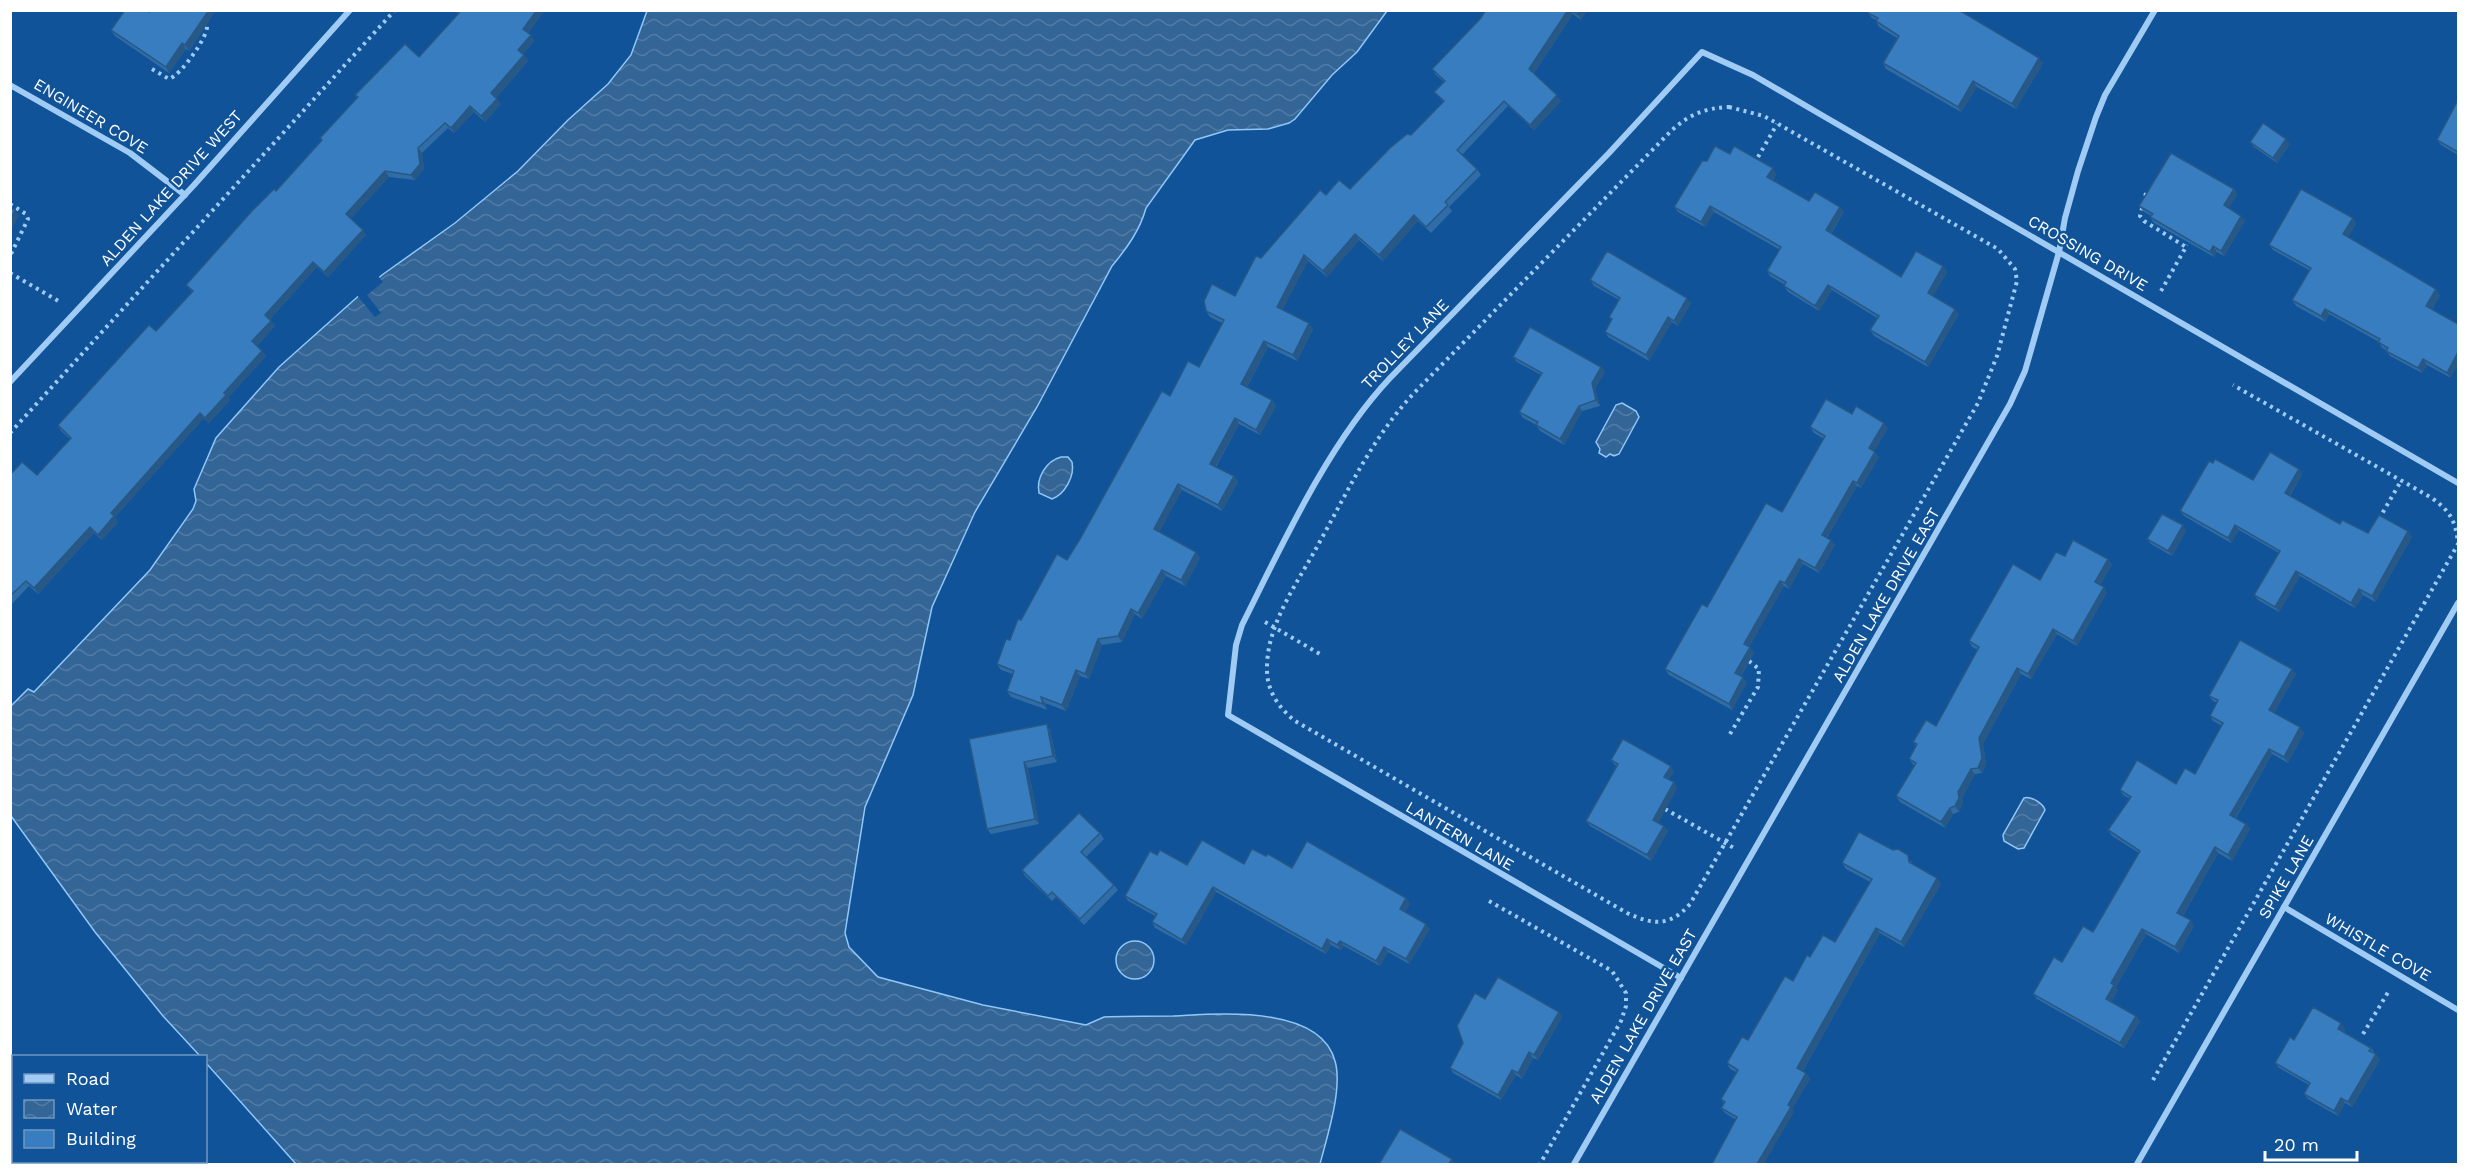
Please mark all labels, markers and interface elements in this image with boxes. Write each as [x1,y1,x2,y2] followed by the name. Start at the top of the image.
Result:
[30,74,152,158] street label: ENGINEER COVE
[96,106,246,270] street label: ALDEN LAKE DRIVE WEST
[2025,211,2151,295] street label: CROSSING DRIVE
[1357,295,1453,393] street label: TROLLEY LANE
[1828,504,1944,686] street label: ALDEN LAKE DRIVE EAST
[1403,797,1517,875] street label: LANTERN LANE
[2255,832,2317,922] street label: SPIKE LANE
[2321,909,2435,985] street label: WHISTLE COVE
[1585,925,1701,1107] street label: ALDEN LAKE DRIVE EAST
[12,1055,207,1163] legend
[66,1068,110,1089] text: Road
[66,1098,118,1119] text: Water
[2265,1124,2356,1162] scale bar
[66,1128,136,1149] text: Building
[2274,1134,2319,1155] text: 20 m

